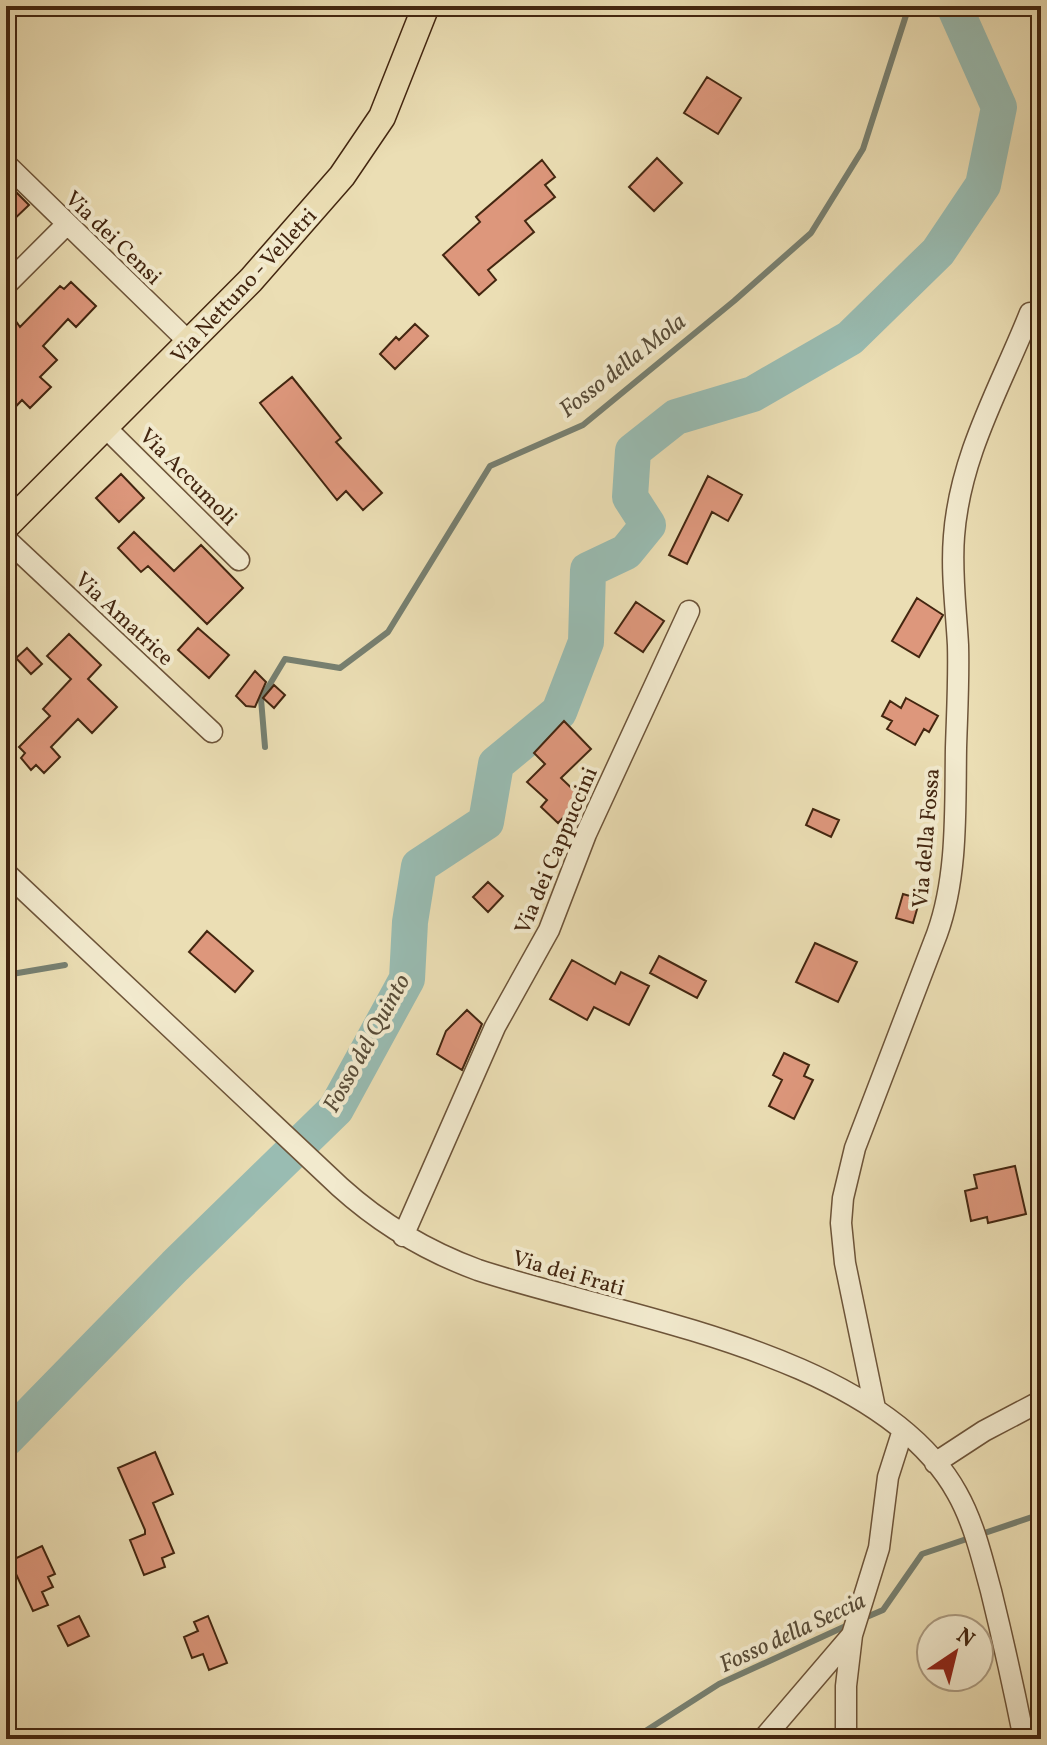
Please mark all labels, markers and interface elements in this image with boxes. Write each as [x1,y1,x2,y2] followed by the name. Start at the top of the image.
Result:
[57,185,168,293] street label: Via dei Censi
[165,202,325,371] street label: Via Nettuno - Velletri
[553,306,694,427] water label: Fosso della Mola
[131,422,243,534] street label: Via Accumoli
[67,566,180,674] street label: Via Amatrice
[508,763,607,939] street label: Via dei Cappuccini
[906,767,949,909] street label: Via della Fossa
[316,969,420,1119] water label: Fosso del Quinto
[508,1244,628,1305] street label: Via dei Frati
[714,1585,872,1683] water label: Fosso della Seccia
[915,1613,995,1693] north arrow
[950,1621,980,1656] text: N

